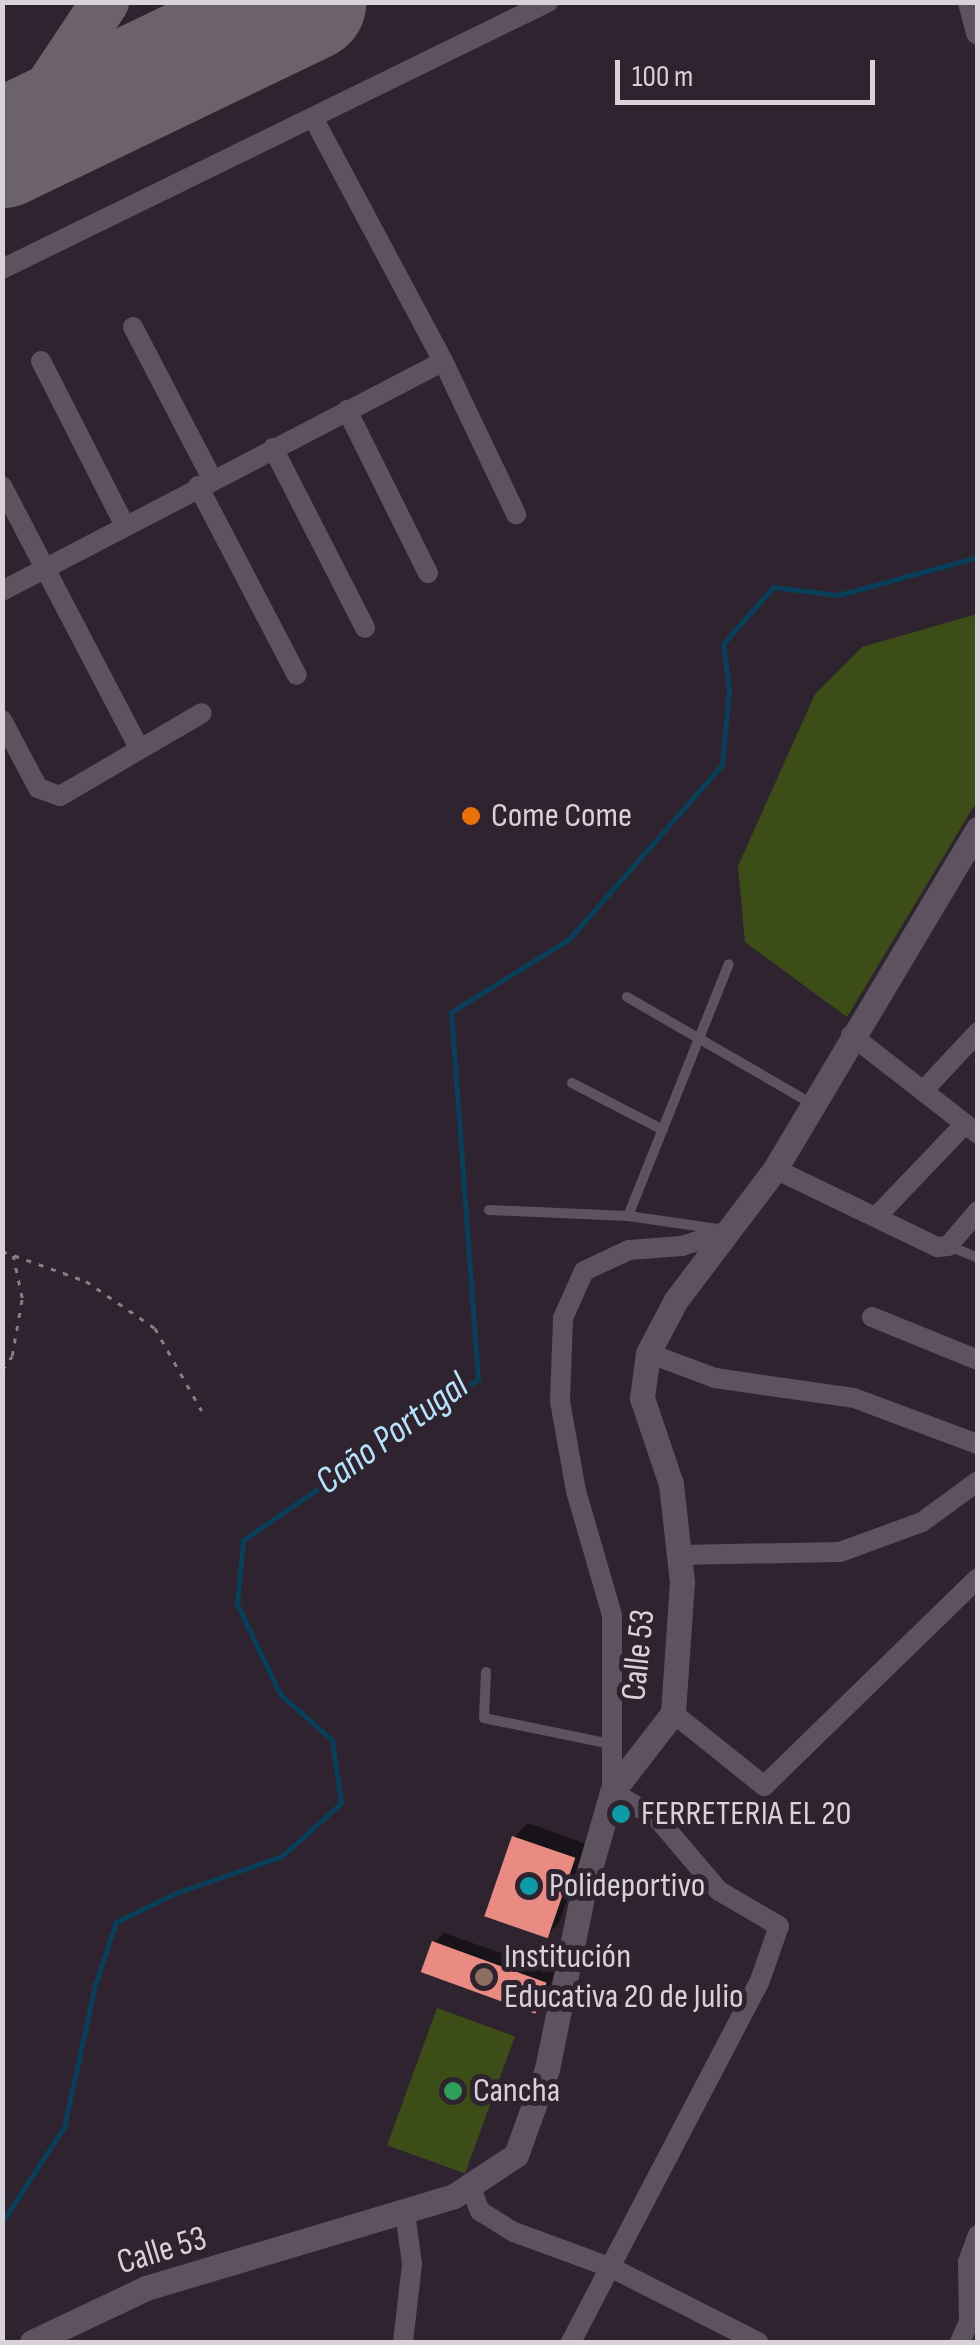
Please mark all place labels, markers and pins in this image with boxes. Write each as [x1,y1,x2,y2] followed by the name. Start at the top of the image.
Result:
[491,795,632,837] place label: Come Come
[460,805,482,827] marker: Come Come
[641,1793,851,1835] place label: FERRETERIA EL 20
[610,1803,632,1825] marker: FERRETERIA EL 20
[549,1865,705,1907] place label: Polideportivo
[518,1875,540,1897] marker: Polideportivo
[504,1936,744,2018] place label: Institución Educativa 20 de Julio
[473,1966,495,1988] marker: Institución Educativa 20 de Julio
[473,2070,560,2112] place label: Cancha
[442,2080,464,2102] marker: Cancha

